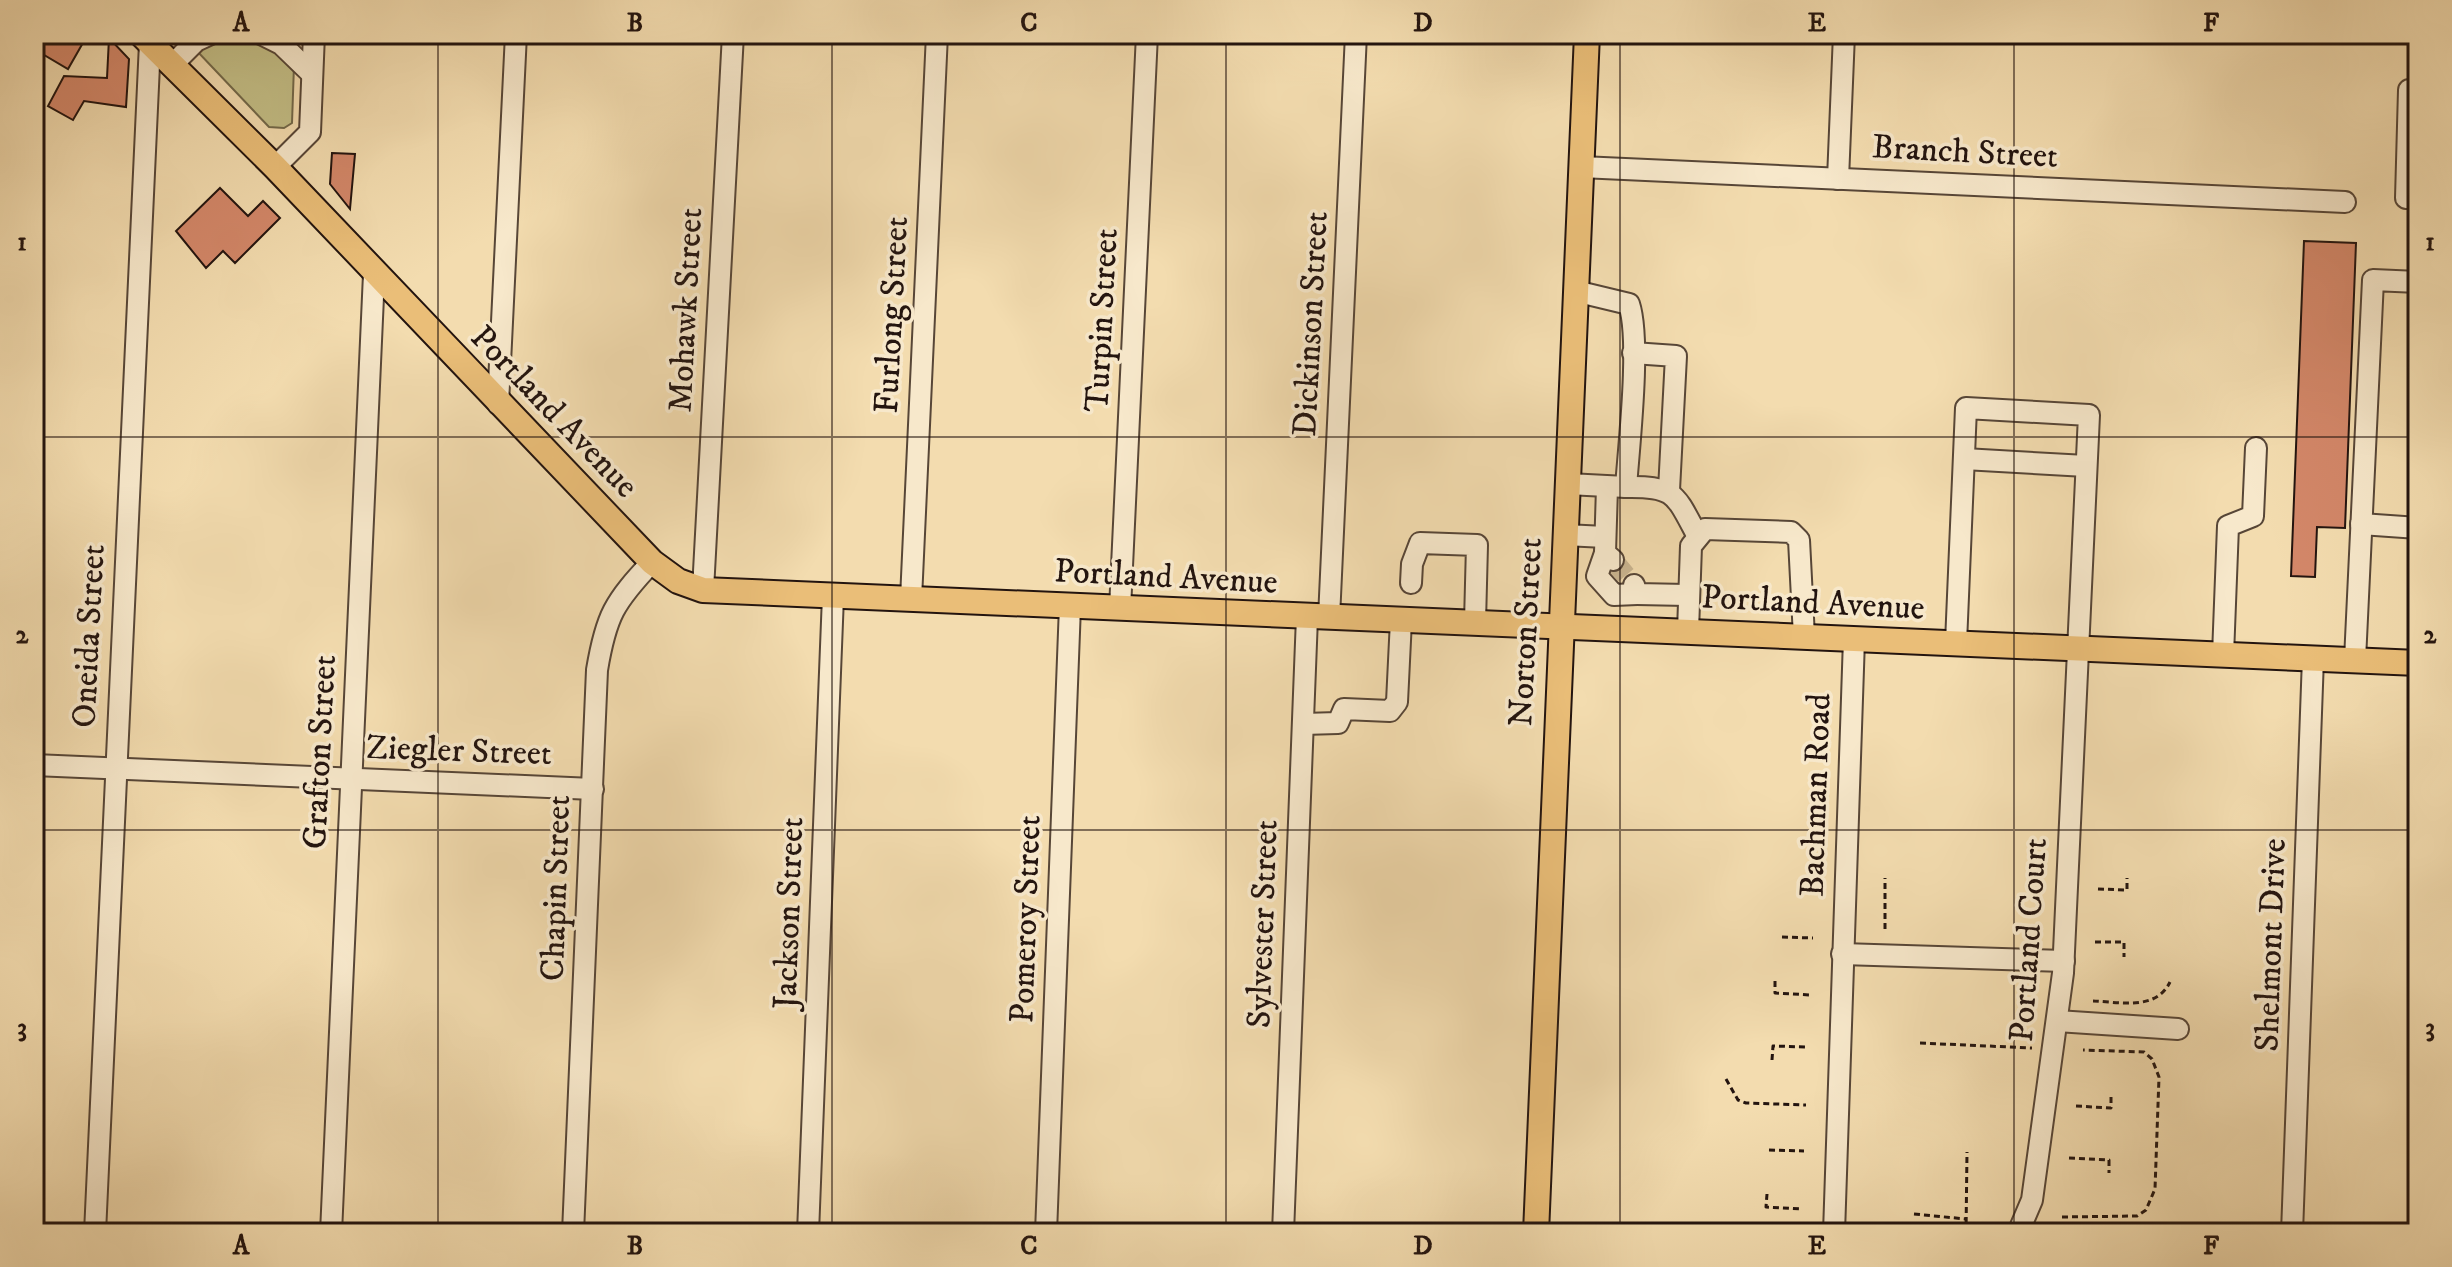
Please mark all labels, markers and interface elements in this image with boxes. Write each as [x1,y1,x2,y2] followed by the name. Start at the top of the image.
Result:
[232,7,251,40] text: A
[627,7,643,40] text: B
[1020,7,1038,40] text: C
[1413,7,1433,40] text: D
[1808,7,1826,40] text: E
[2203,7,2220,40] text: F
[1871,126,2059,178] street label: Branch Street
[660,206,712,413] street label: Mohawk Street
[1284,210,1338,438] street label: Dickinson Street
[866,215,918,415] street label: Furlong Street
[17,226,27,259] text: 1
[2425,226,2435,259] text: 1
[1076,227,1128,413] street label: Turpin Street
[461,317,647,507] street label: Portland Avenue
[1500,536,1552,728] street label: Norton Street
[63,543,115,729] street label: Oneida Street
[1053,550,1279,604] street label: Portland Avenue
[1700,576,1926,630] street label: Portland Avenue
[16,619,30,652] text: 2
[2424,619,2438,652] text: 2
[294,654,346,850] street label: Grafton Street
[1791,692,1841,898] street label: Bachman Road
[365,727,553,775] street label: Ziegler Street
[532,794,580,982] street label: Chapin Street
[1001,814,1051,1024] street label: Pomeroy Street
[765,816,813,1013] street label: Jackson Street
[1238,819,1288,1029] street label: Sylvester Street
[2001,836,2057,1044] street label: Portland Court
[2246,838,2296,1052] street label: Shelmont Drive
[17,1012,27,1045] text: 3
[2425,1012,2435,1045] text: 3
[232,1230,251,1263] text: A
[627,1230,643,1263] text: B
[1020,1230,1038,1263] text: C
[1413,1230,1433,1263] text: D
[1808,1230,1826,1263] text: E
[2203,1230,2220,1263] text: F

